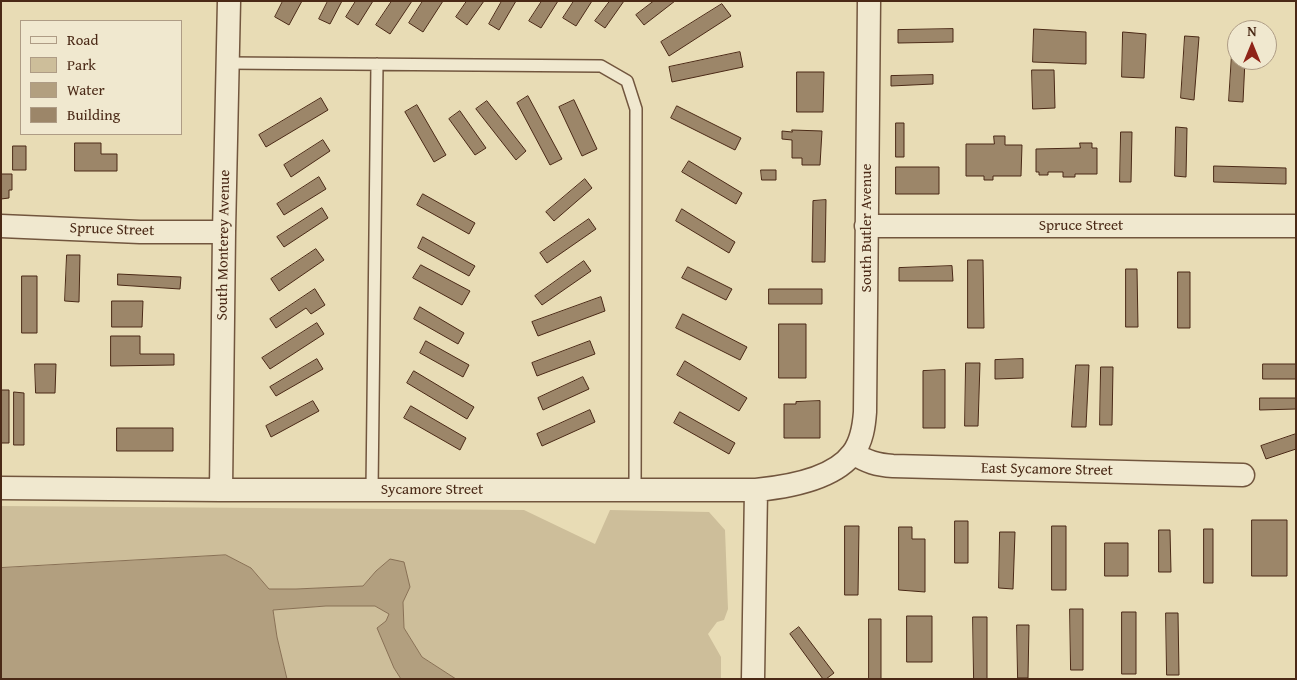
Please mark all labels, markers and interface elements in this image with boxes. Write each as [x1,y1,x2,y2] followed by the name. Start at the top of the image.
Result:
[20,20,182,135] legend
[1227,20,1277,70] north arrow
[1247,21,1257,41] text: N
[67,29,98,50] text: Road
[67,54,96,75] text: Park
[67,79,105,100] text: Water
[67,104,120,125] text: Building
[858,164,876,292] street label: South Butler Avenue
[214,170,234,320] street label: South Monterey Avenue
[1039,217,1123,235] street label: Spruce Street
[69,220,155,240] street label: Spruce Street
[981,460,1113,480] street label: East Sycamore Street
[381,481,483,499] street label: Sycamore Street

